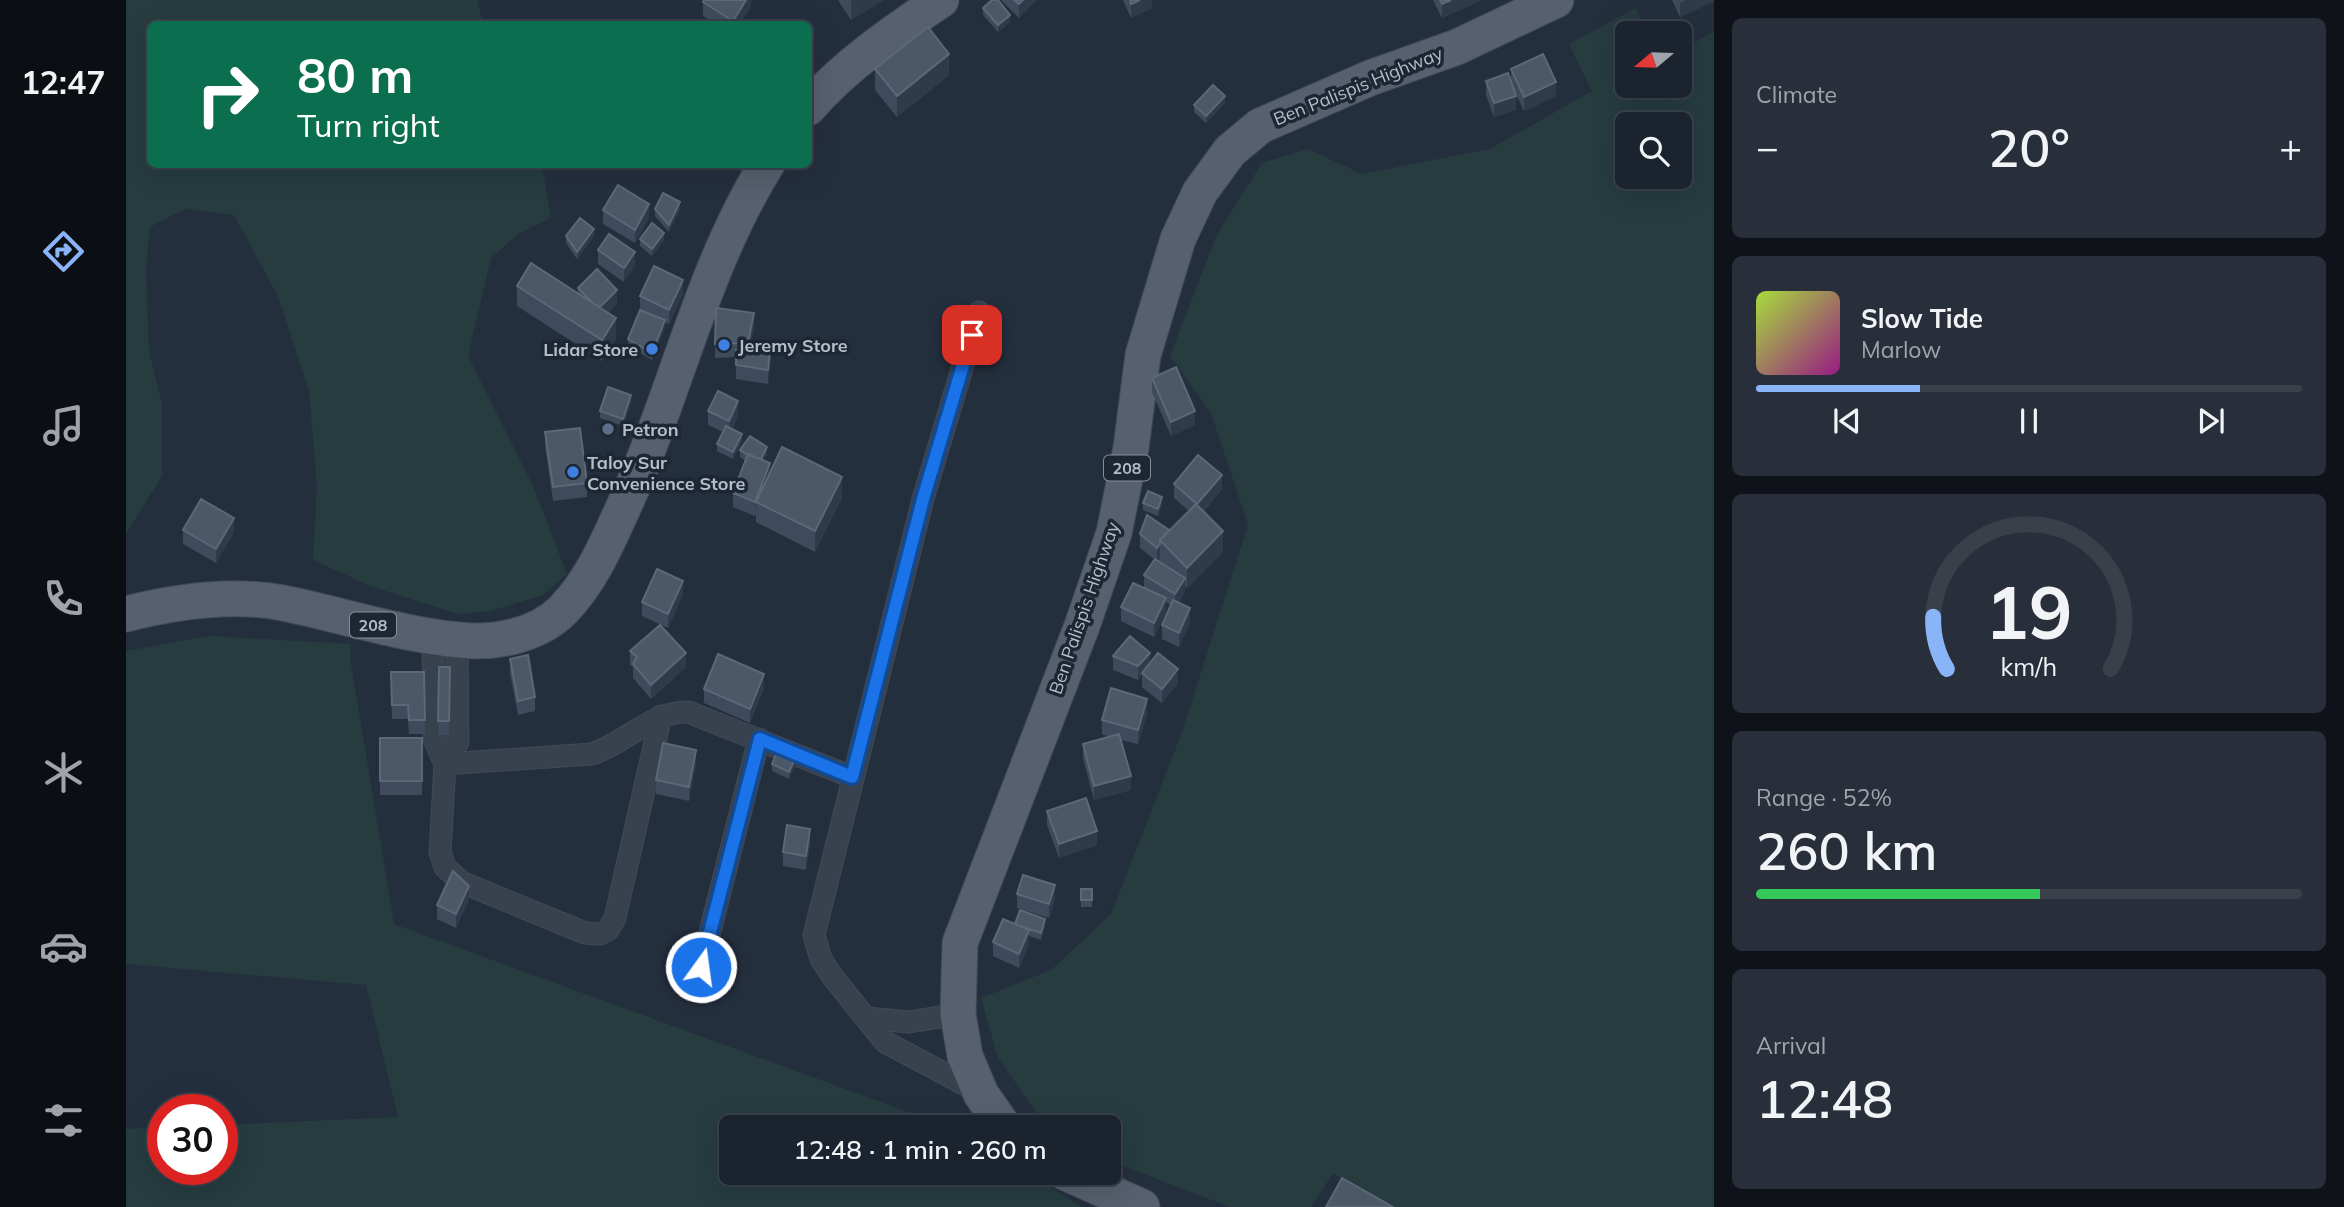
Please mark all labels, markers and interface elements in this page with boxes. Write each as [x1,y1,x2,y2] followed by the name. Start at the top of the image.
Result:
[1615,21,1692,98] north arrow
[1615,21,1692,189] map controls
[1270,41,1446,131] street label: Ben Palispis Highway
[297,44,413,105] text: 80 m
[182,49,273,140] icon: right
[21,62,105,102] text: 12:47
[1756,80,1837,109] text: Climate
[297,105,440,145] text: Turn right
[1615,112,1692,189] button: search
[1988,115,2070,180] text: 20°
[1756,123,1779,171] text: −
[2279,123,2302,171] text: +
[39,227,88,276] icon: directions
[1861,302,1983,335] text: Slow Tide
[942,305,1002,365] pin
[953,316,991,354] icon: arrive
[738,334,848,357] place label: Jeremy Store
[1861,335,1941,364] text: Marlow
[716,337,732,353] marker: Jeremy Store
[543,338,638,361] place label: Lidar Store
[644,341,660,357] marker: Lidar Store
[39,401,88,450] icon: music
[1828,402,1866,440] icon: previous
[2010,402,2048,440] icon: pause
[2192,402,2230,440] icon: next
[622,418,679,441] place label: Petron
[600,421,616,437] marker: Petron
[587,451,745,495] place label: Taloy Sur Convenience Store
[1104,456,1150,481] road number: 208
[565,464,581,480] marker: Taloy Sur Convenience Store
[1044,518,1124,697] street label: Ben Palispis Highway
[1985,567,2073,658] text: 19
[39,574,88,623] icon: phone
[350,612,396,638] road number: 208
[2001,651,2057,682] text: km/h
[39,748,88,797] icon: climate
[1756,783,1892,812] text: Range · 52%
[1756,818,1937,883] text: 260 km
[39,922,88,971] icon: car
[664,930,738,1004] position arrow
[1756,1031,1826,1060] text: Arrival
[1756,1066,1893,1131] text: 12:48
[147,1094,238,1185] speed limit sign: 30
[39,1096,88,1145] icon: filters
[793,1133,1047,1166] text: 12:48 · 1 min · 260 m

